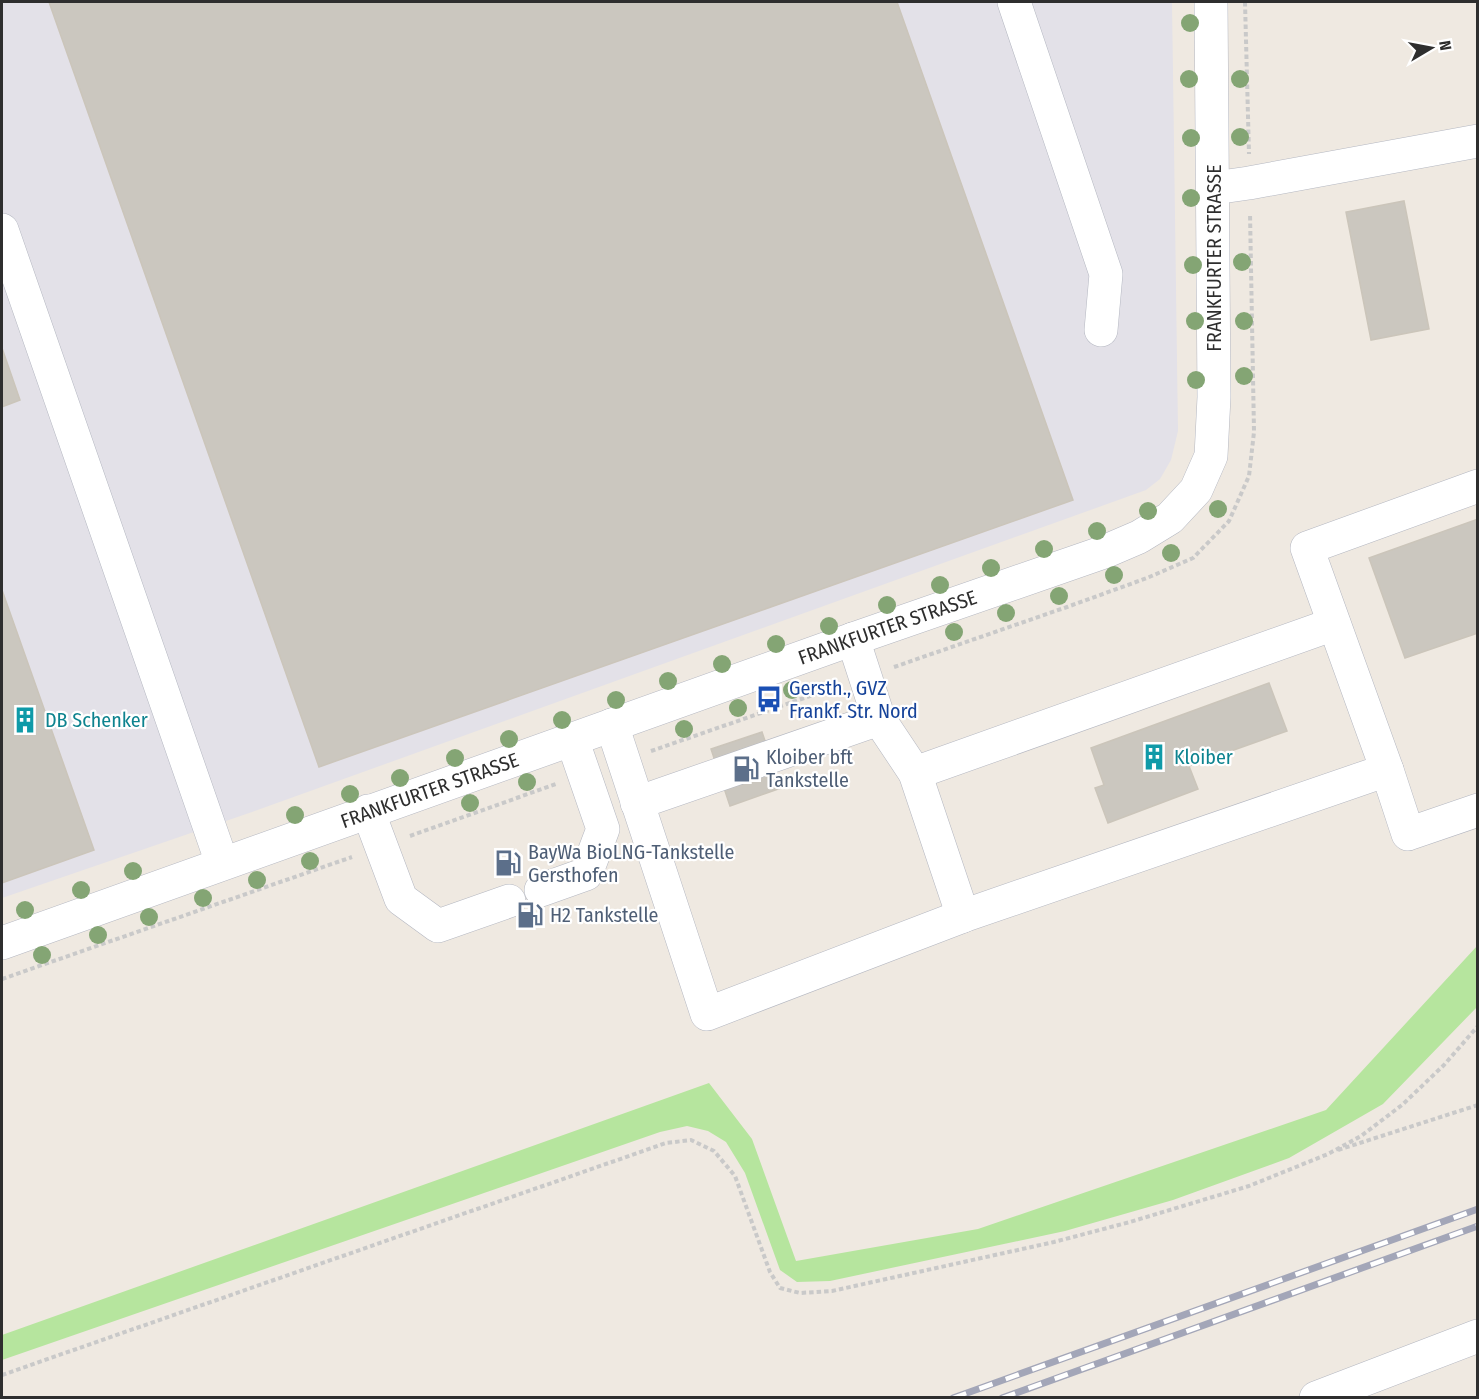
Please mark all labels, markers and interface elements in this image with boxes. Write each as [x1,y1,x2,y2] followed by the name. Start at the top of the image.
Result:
[1401,18,1461,78] north arrow
[1435,39,1455,52] text: N
[1202,164,1226,352] street label: FRANKFURTER STRASSE
[795,585,980,670] street label: FRANKFURTER STRASSE
[789,676,918,723] place label: Gersth., GVZ Frankf. Str. Nord
[754,684,784,714] bus stop icon: Gersth., GVZ Frankf. Str. Nord
[10,705,40,735] building icon: DB Schenker
[45,708,148,732] place label: DB Schenker
[1139,742,1169,772] building icon: Kloiber
[766,745,853,792] place label: Kloiber bft Tankstelle
[1174,745,1233,769] place label: Kloiber
[337,747,522,833] street label: FRANKFURTER STRASSE
[731,754,761,784] fuel station icon: Kloiber bft Tankstelle
[528,840,734,887] place label: BayWa BioLNG-Tankstelle Gersthofen
[493,848,523,878] fuel station icon: BayWa BioLNG-Tankstelle Gersthofen
[515,900,545,930] fuel station icon: H2 Tankstelle
[550,903,658,927] place label: H2 Tankstelle

